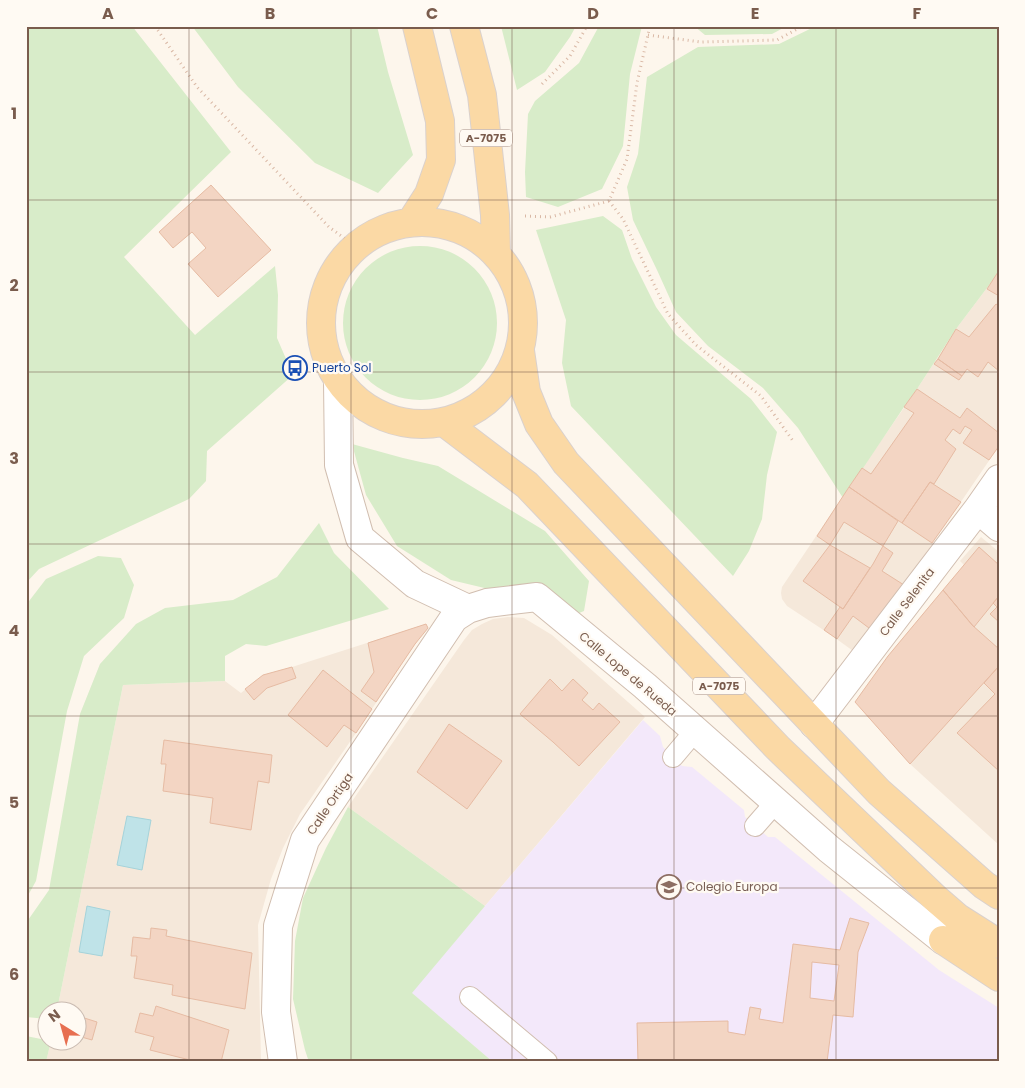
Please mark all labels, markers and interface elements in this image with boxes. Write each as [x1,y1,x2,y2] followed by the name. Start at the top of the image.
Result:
[102,2,114,25] text: A
[265,2,275,25] text: B
[426,2,438,25] text: C
[587,2,599,25] text: D
[751,2,759,25] text: E
[913,2,922,25] text: F
[11,102,17,125] text: 1
[460,130,512,146] road number: A-7075
[9,274,19,297] text: 2
[282,355,308,381] bus stop icon: Puerto Sol
[312,359,372,376] place label: Puerto Sol
[9,447,19,470] text: 3
[875,564,938,640] street label: Calle Selenita
[9,619,20,642] text: 4
[576,628,681,720] street label: Calle Lope de Rueda
[693,678,745,694] road number: A-7075
[303,769,357,838] street label: Calle Ortiga
[9,791,19,814] text: 5
[656,874,682,900] school or university icon: Colegio Europa
[686,878,778,895] place label: Colegio Europa
[9,963,19,986] text: 6
[38,1000,88,1050] north arrow
[44,1004,64,1027] text: N

